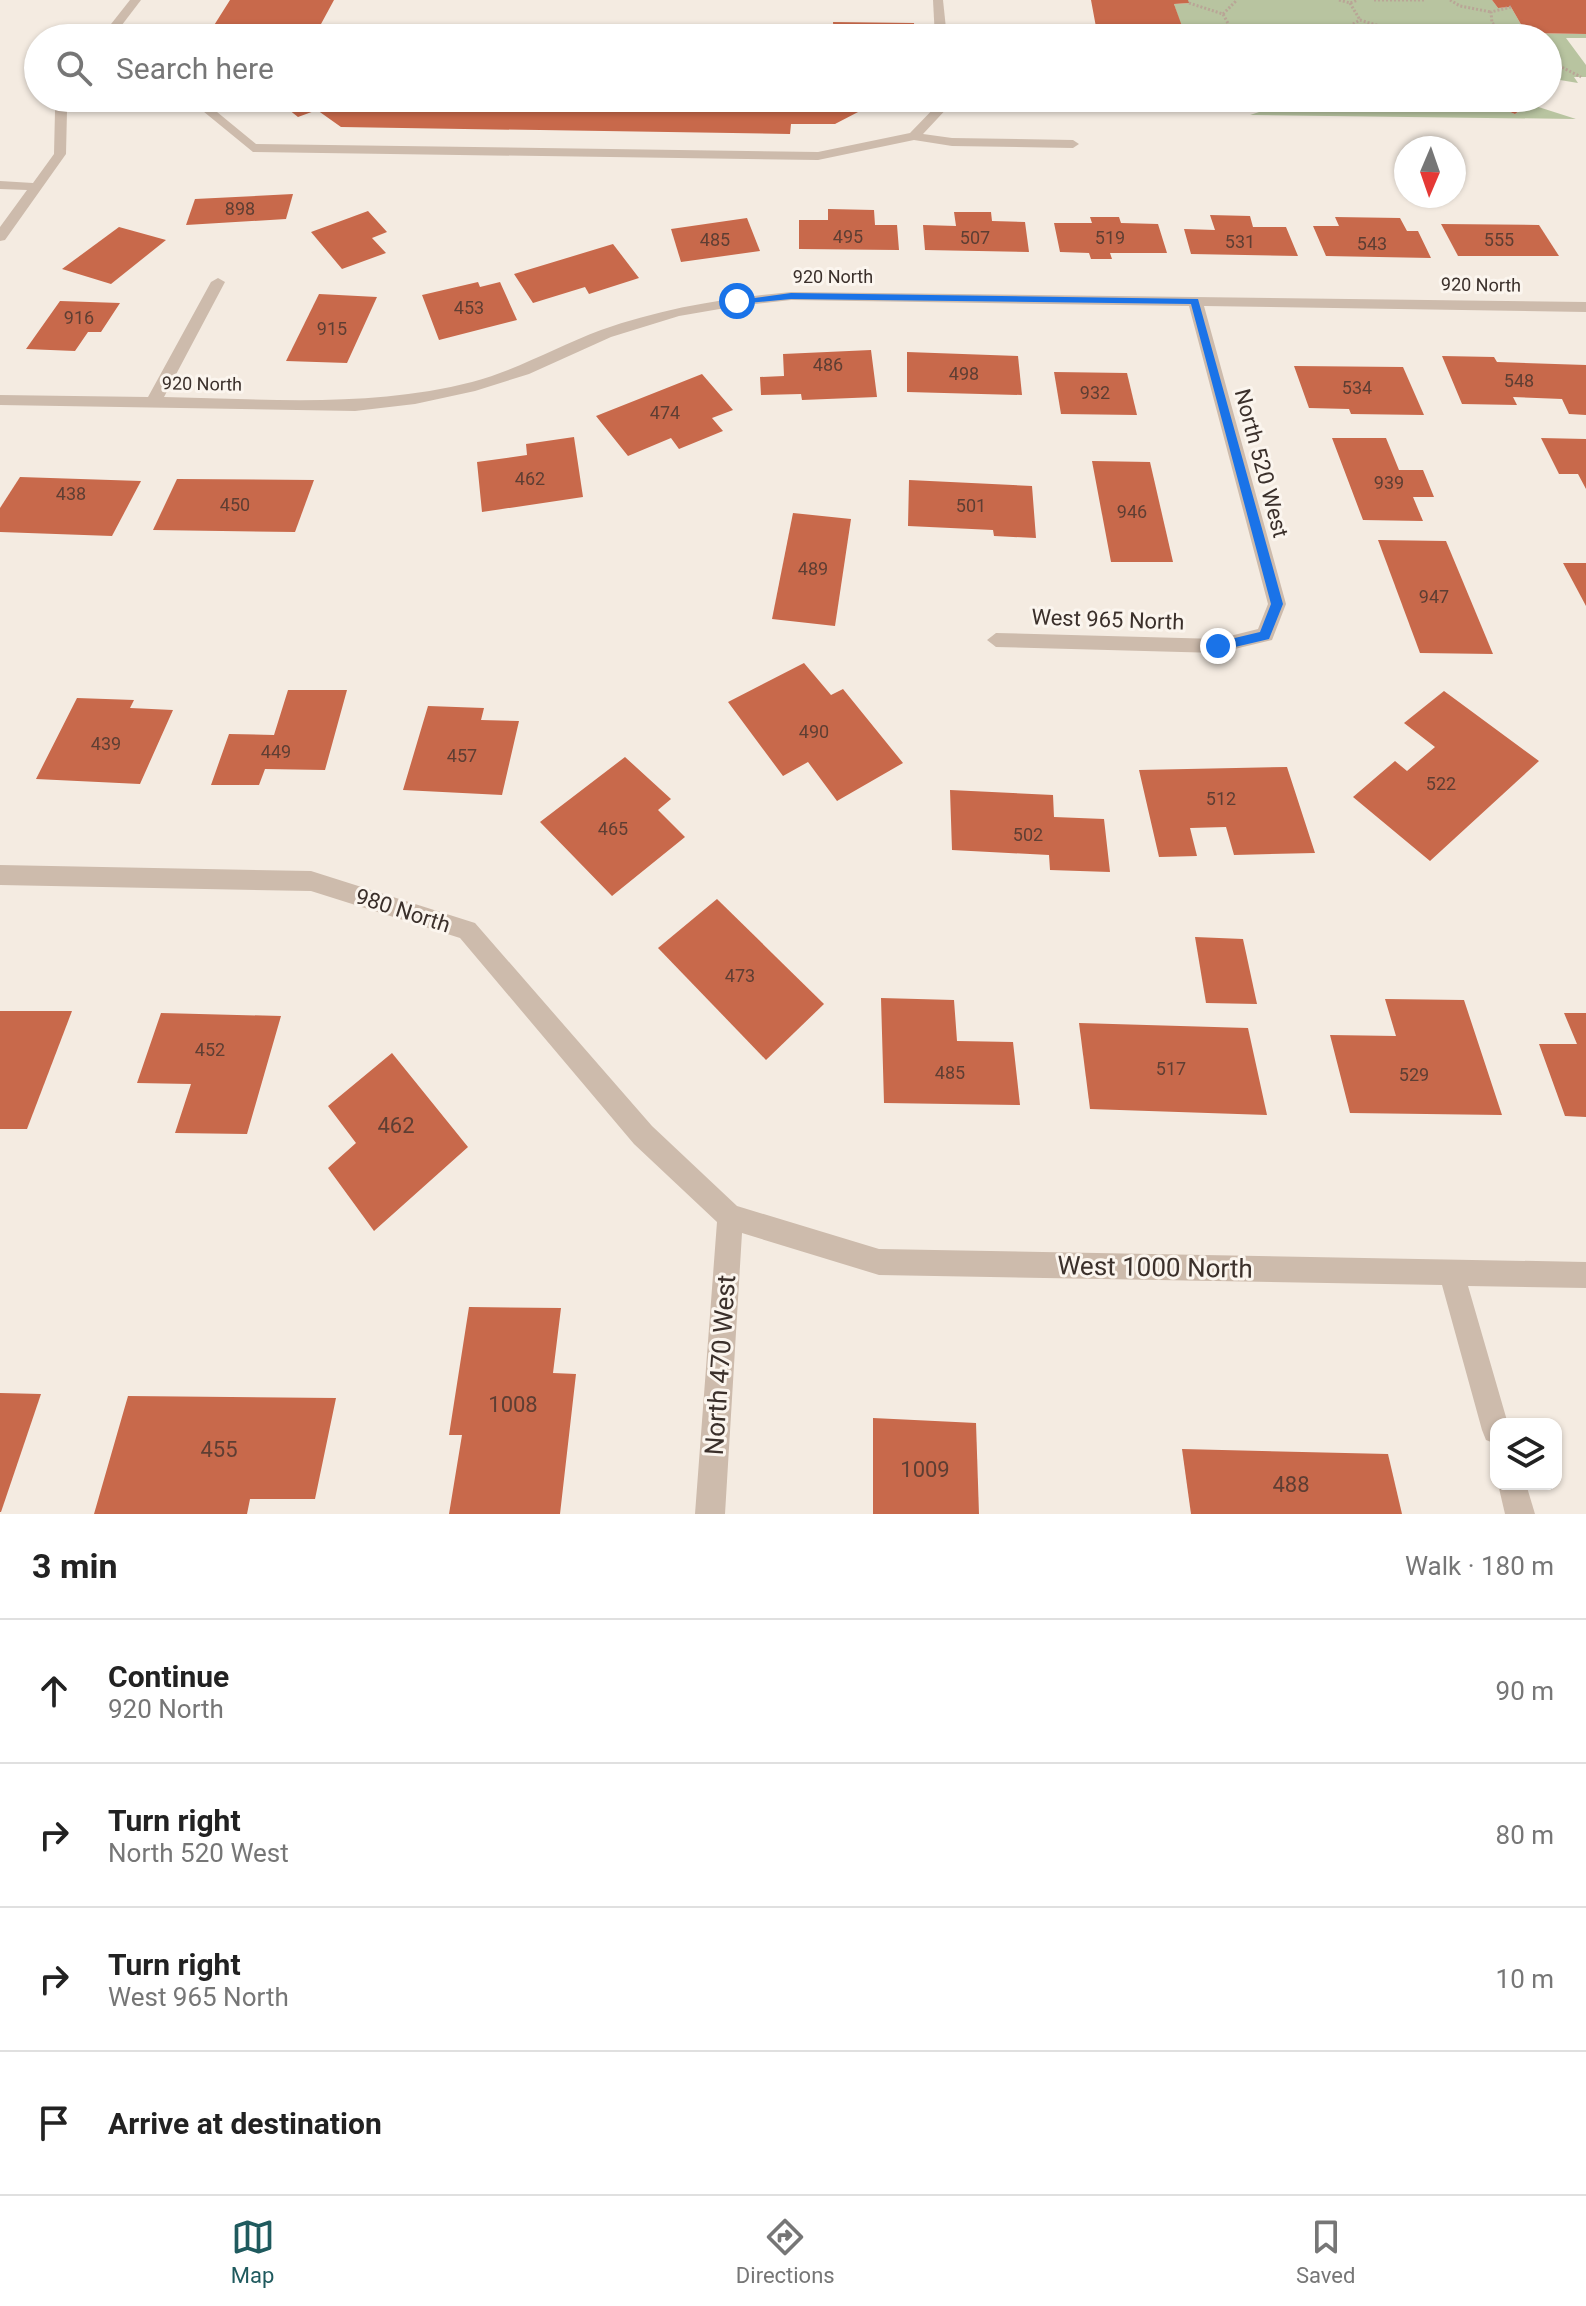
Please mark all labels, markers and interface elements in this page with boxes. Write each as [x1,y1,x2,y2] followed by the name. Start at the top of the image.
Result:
[24,24,1562,112] search box
[52,46,96,90] icon: search
[116,51,274,86] text: Search here
[1394,136,1466,208] north arrow
[225,198,255,219] house number: 898
[833,226,863,247] house number: 495
[960,227,990,248] house number: 507
[1095,227,1125,248] house number: 519
[700,229,730,250] house number: 485
[1484,229,1514,250] house number: 555
[1225,231,1255,252] house number: 531
[1357,233,1387,254] house number: 543
[793,266,873,287] street label: 920 North
[1441,273,1521,296] street label: 920 North
[719,283,755,319] route start
[454,297,484,318] house number: 453
[64,307,94,328] house number: 916
[317,318,347,339] house number: 915
[813,354,843,375] house number: 486
[949,363,979,384] house number: 498
[1504,370,1534,391] house number: 548
[162,372,242,395] street label: 920 North
[1342,377,1372,398] house number: 534
[1080,382,1110,403] house number: 932
[1230,386,1293,540] street label: North 520 West
[650,402,680,423] house number: 474
[515,468,545,489] house number: 462
[1374,472,1404,493] house number: 939
[56,483,86,504] house number: 438
[220,494,250,515] house number: 450
[956,495,986,516] house number: 501
[1117,501,1147,522] house number: 946
[798,558,828,579] house number: 489
[1419,586,1449,607] house number: 947
[1031,604,1185,635] street label: West 965 North
[1200,628,1236,664] route end
[799,721,829,742] house number: 490
[91,733,121,754] house number: 439
[261,741,291,762] house number: 449
[447,745,477,766] house number: 457
[1426,773,1456,794] house number: 522
[1206,788,1236,809] house number: 512
[598,818,628,839] house number: 465
[1013,824,1043,845] house number: 502
[352,883,453,938] street label: 980 North
[725,965,755,986] house number: 473
[195,1039,225,1060] house number: 452
[1156,1058,1186,1079] house number: 517
[935,1062,965,1083] house number: 485
[1399,1064,1429,1085] house number: 529
[377,1113,415,1138] house number: 462
[1057,1250,1253,1284] street label: West 1000 North
[699,1274,741,1456] street label: North 470 West
[488,1392,538,1417] house number: 1008
[1490,1418,1562,1490] map controls
[1490,1418,1562,1490] button: layers
[200,1437,238,1462] house number: 455
[900,1457,950,1482] house number: 1009
[1272,1472,1310,1497] house number: 488
[32,1546,117,1586] text: 3 min
[1405,1551,1554,1581] text: Walk · 180 m
[108,1659,229,1694] text: Continue
[32,1669,76,1713] icon: ahead
[1496,1676,1554,1706] text: 90 m
[108,1694,224,1724] text: 920 North
[108,1803,241,1838] text: Turn right
[32,1813,76,1857] icon: right
[1496,1820,1554,1850] text: 80 m
[108,1838,289,1868] text: North 520 West
[108,1947,241,1982] text: Turn right
[32,1957,76,2001] icon: right
[1496,1964,1554,1994] text: 10 m
[108,1982,289,2012] text: West 965 North
[32,2101,76,2145] icon: arrive
[108,2106,382,2141] text: Arrive at destination
[231,2215,275,2288] tab: Map
[736,2215,835,2288] tab: Directions
[1296,2215,1355,2288] tab: Saved

